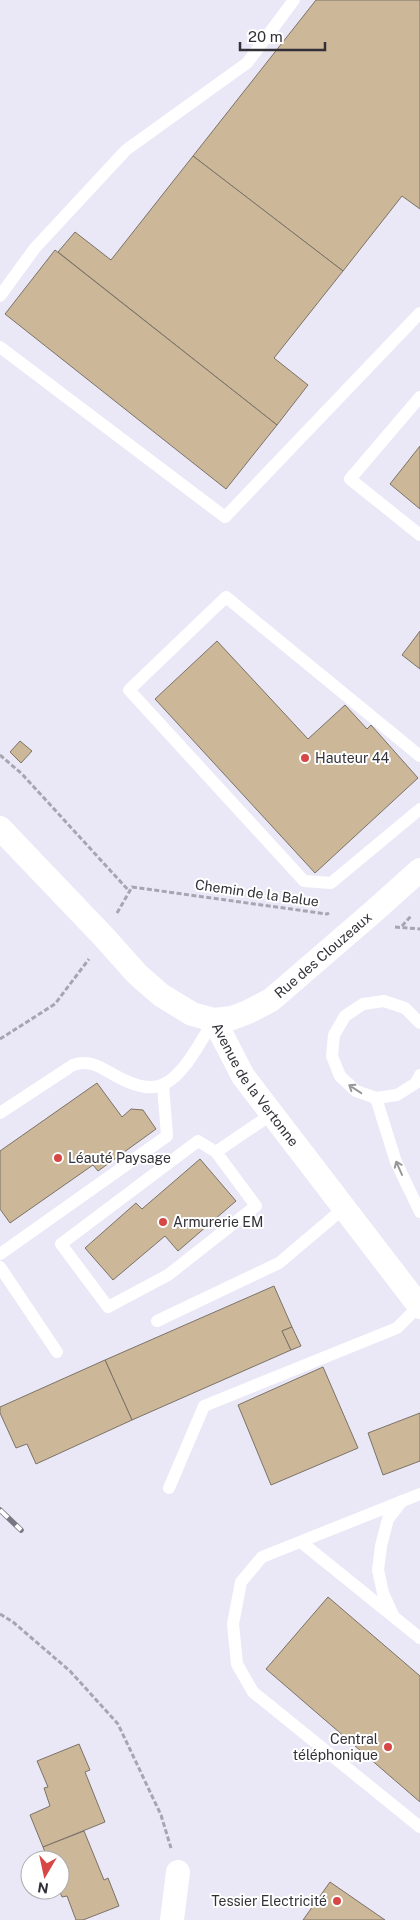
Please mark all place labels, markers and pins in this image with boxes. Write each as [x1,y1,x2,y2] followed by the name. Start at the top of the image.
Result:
[315,750,390,766] place label: Hauteur 44
[299,752,311,764] marker: Hauteur 44
[68,1150,171,1166] place label: Léauté Paysage
[52,1152,64,1164] marker: Léauté Paysage
[173,1214,263,1230] place label: Armurerie EM
[157,1216,169,1228] marker: Armurerie EM
[293,1731,378,1763] place label: Central téléphonique
[382,1741,394,1753] marker: Central téléphonique
[211,1893,327,1909] place label: Tessier Electricité
[331,1895,343,1907] marker: Tessier Electricité

